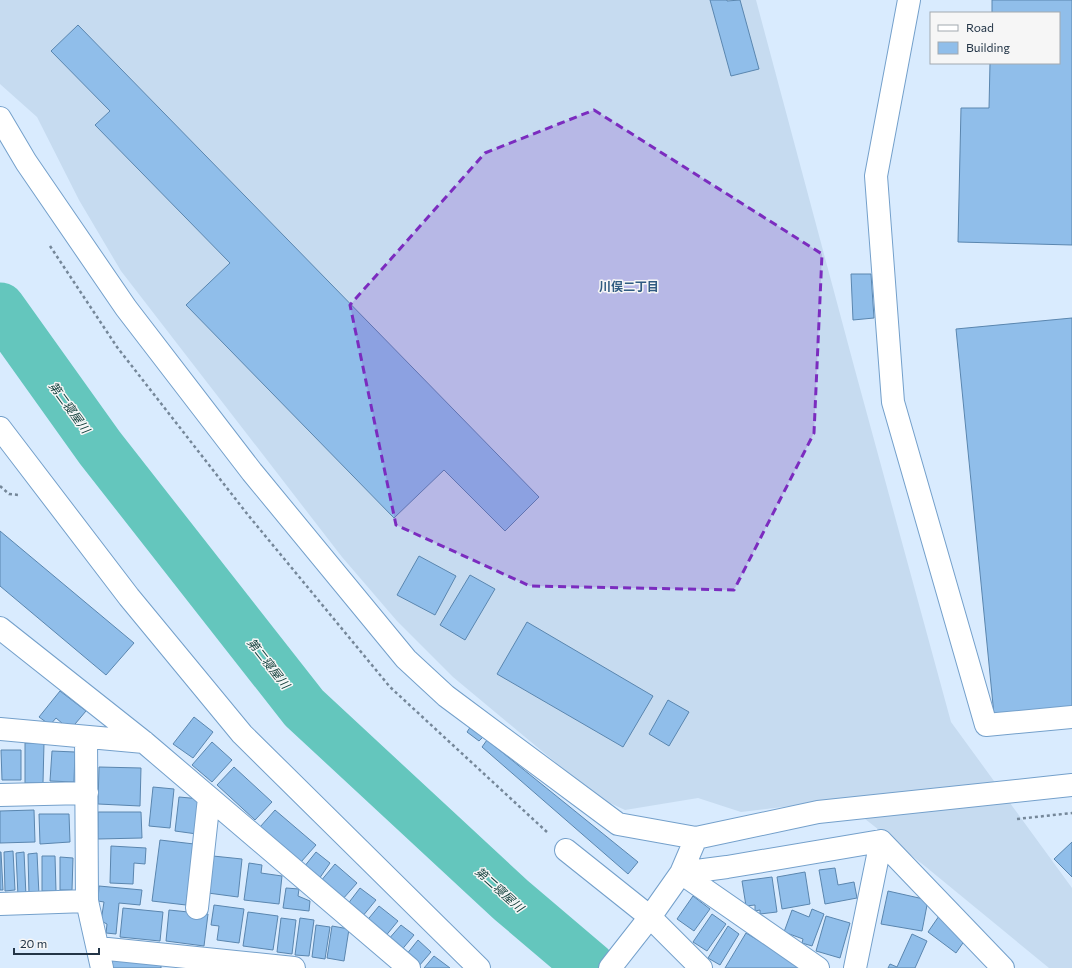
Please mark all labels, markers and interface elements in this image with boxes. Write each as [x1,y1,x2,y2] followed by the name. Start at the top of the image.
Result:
[930,12,1060,64] legend
[966,20,994,34] text: Road
[966,40,1010,54] text: Building
[599,279,659,293] district label: 川俣二丁目
[47,379,94,437] water label: 第二寝屋川
[245,635,294,693] water label: 第二寝屋川
[473,864,528,916] water label: 第二寝屋川
[14,930,99,956] scale bar
[20,936,47,950] text: 20 m

